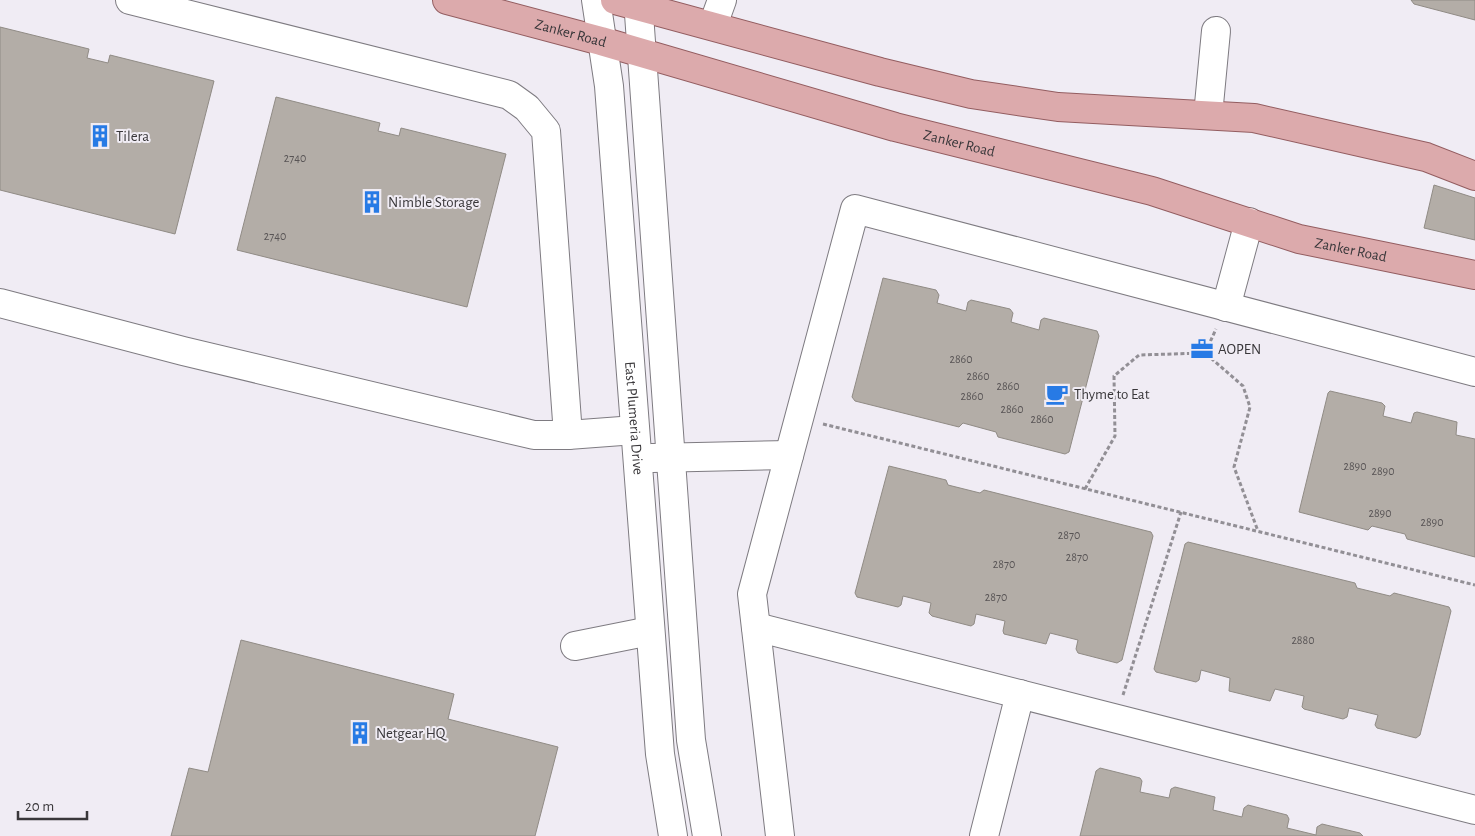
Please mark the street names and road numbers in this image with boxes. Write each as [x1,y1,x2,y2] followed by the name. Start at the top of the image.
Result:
[533,17,608,50] street label: Zanker Road
[922,127,997,160] street label: Zanker Road
[1313,235,1388,265] street label: Zanker Road
[622,361,646,476] street label: East Plumeria Drive

